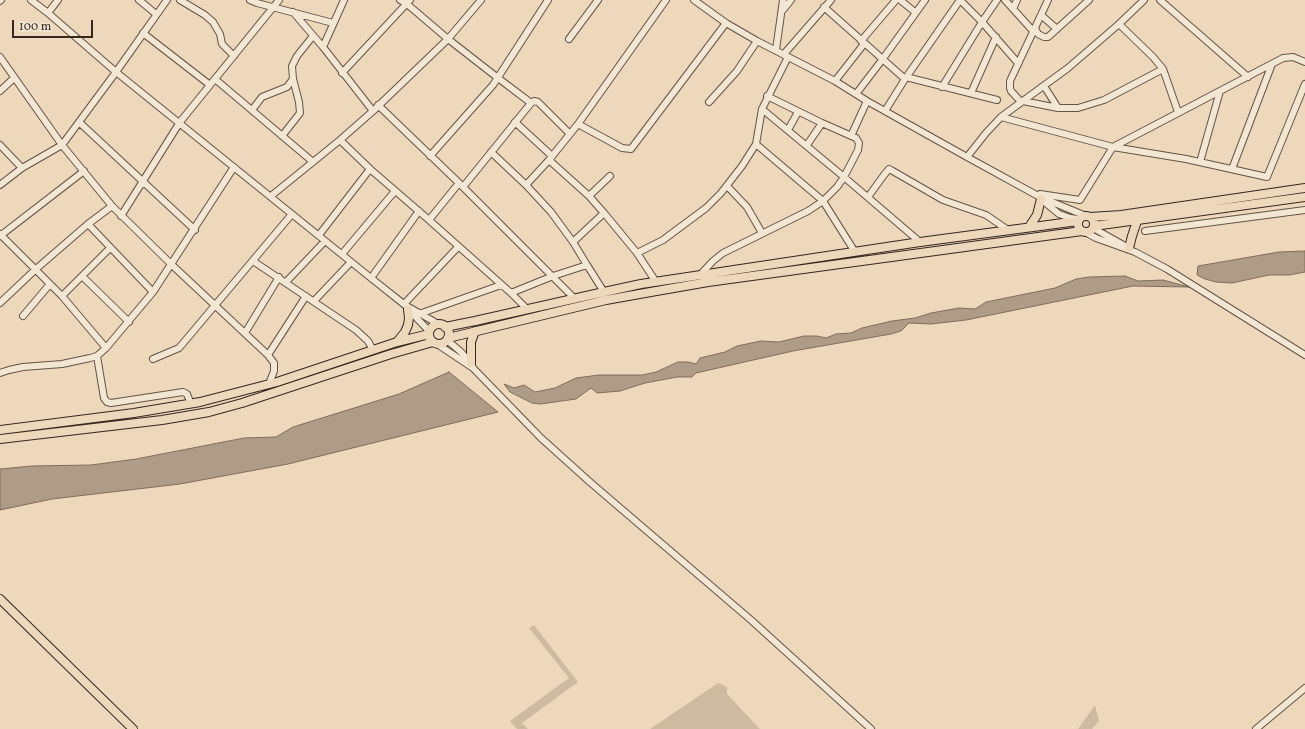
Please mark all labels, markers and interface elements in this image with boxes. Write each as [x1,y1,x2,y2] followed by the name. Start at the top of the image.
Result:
[14,12,95,38] scale bar
[19,19,51,35] text: 100 m

